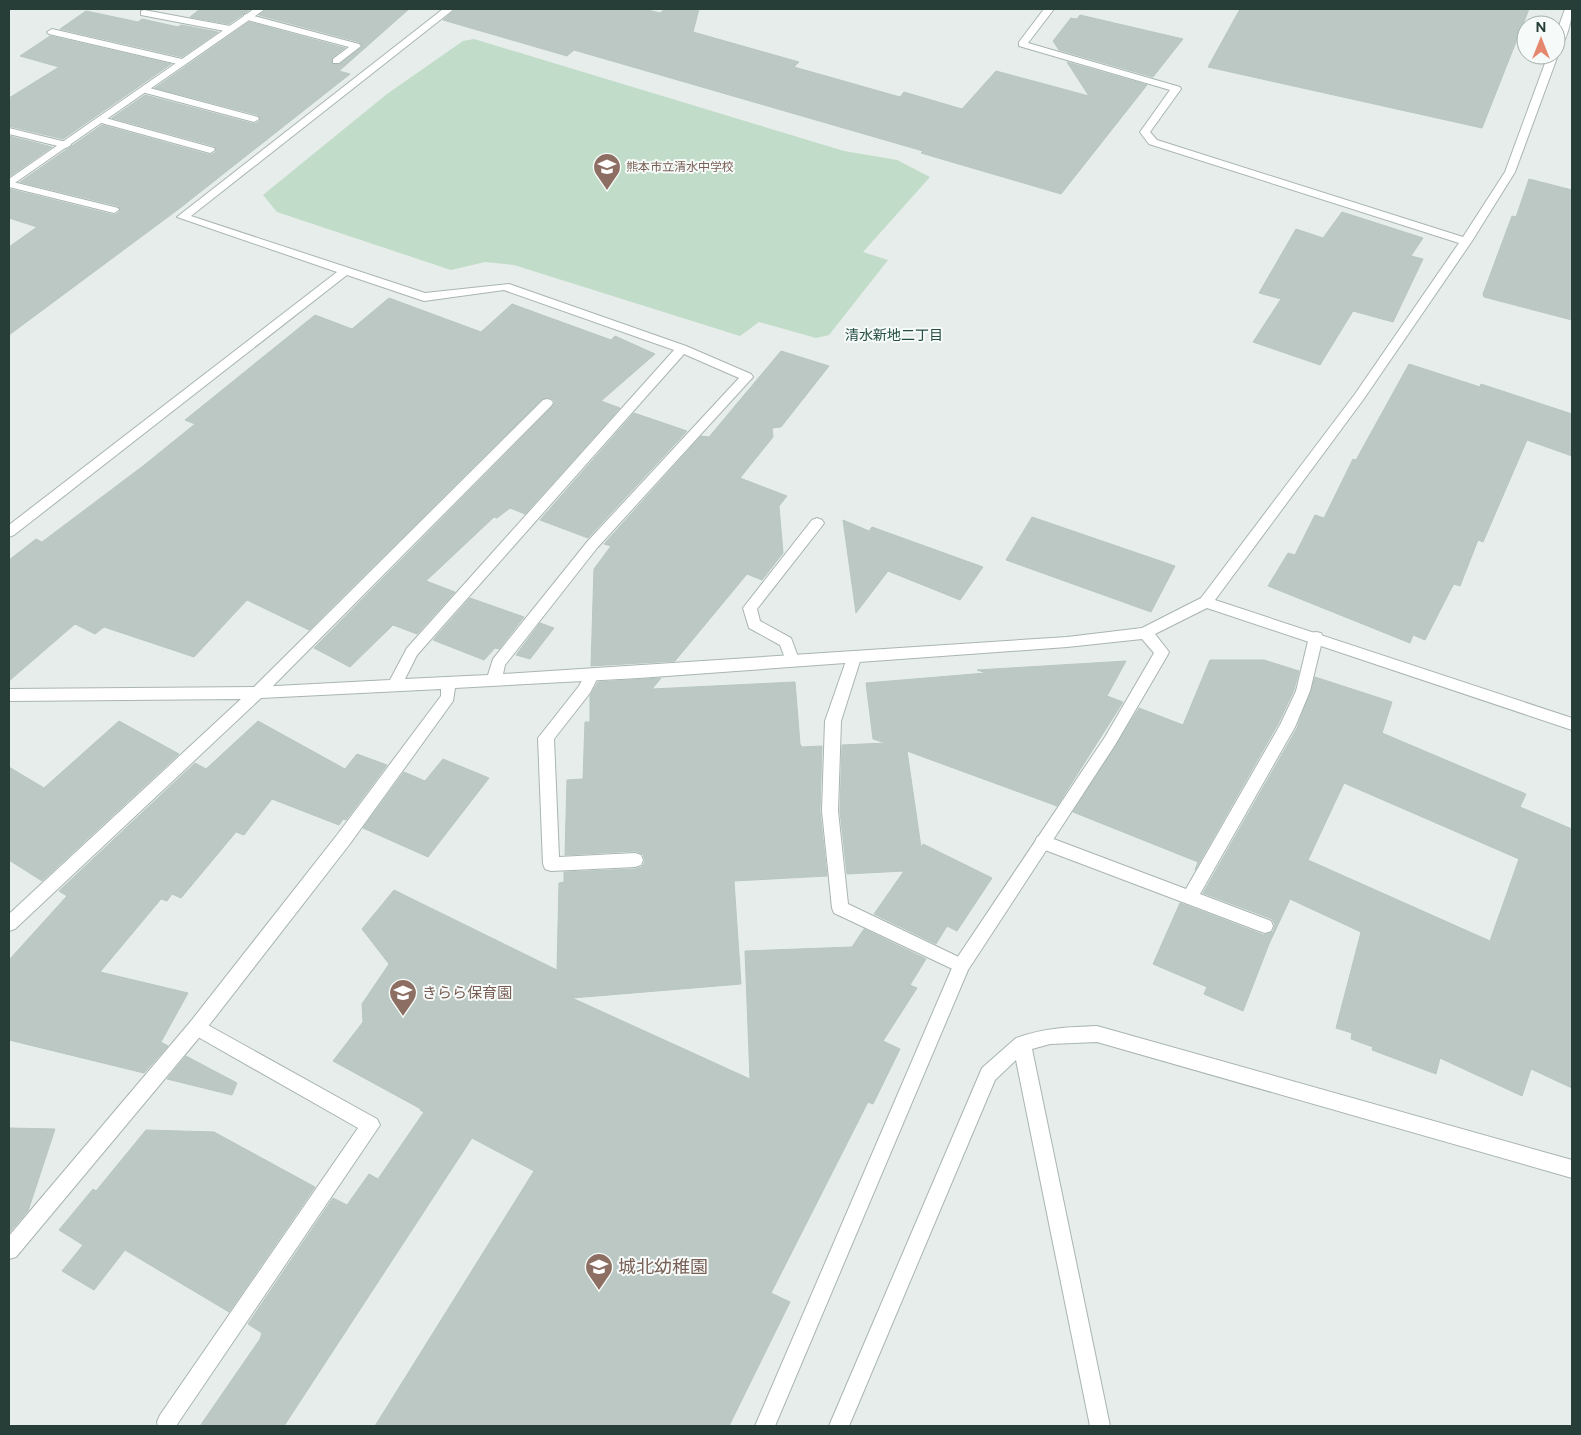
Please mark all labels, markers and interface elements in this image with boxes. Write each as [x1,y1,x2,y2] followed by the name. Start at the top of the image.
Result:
[1516,15,1566,65] north arrow
[1536,19,1546,36] text: N
[592,152,622,191] school or university icon: 熊本市立清水中学校
[626,160,734,174] place label: 熊本市立清水中学校
[845,327,943,344] district label: 清水新地二丁目
[388,978,418,1017] school or university icon: きらら保育園
[422,984,512,1002] place label: きらら保育園
[584,1252,614,1291] school or university icon: 城北幼稚園
[618,1256,708,1278] place label: 城北幼稚園

